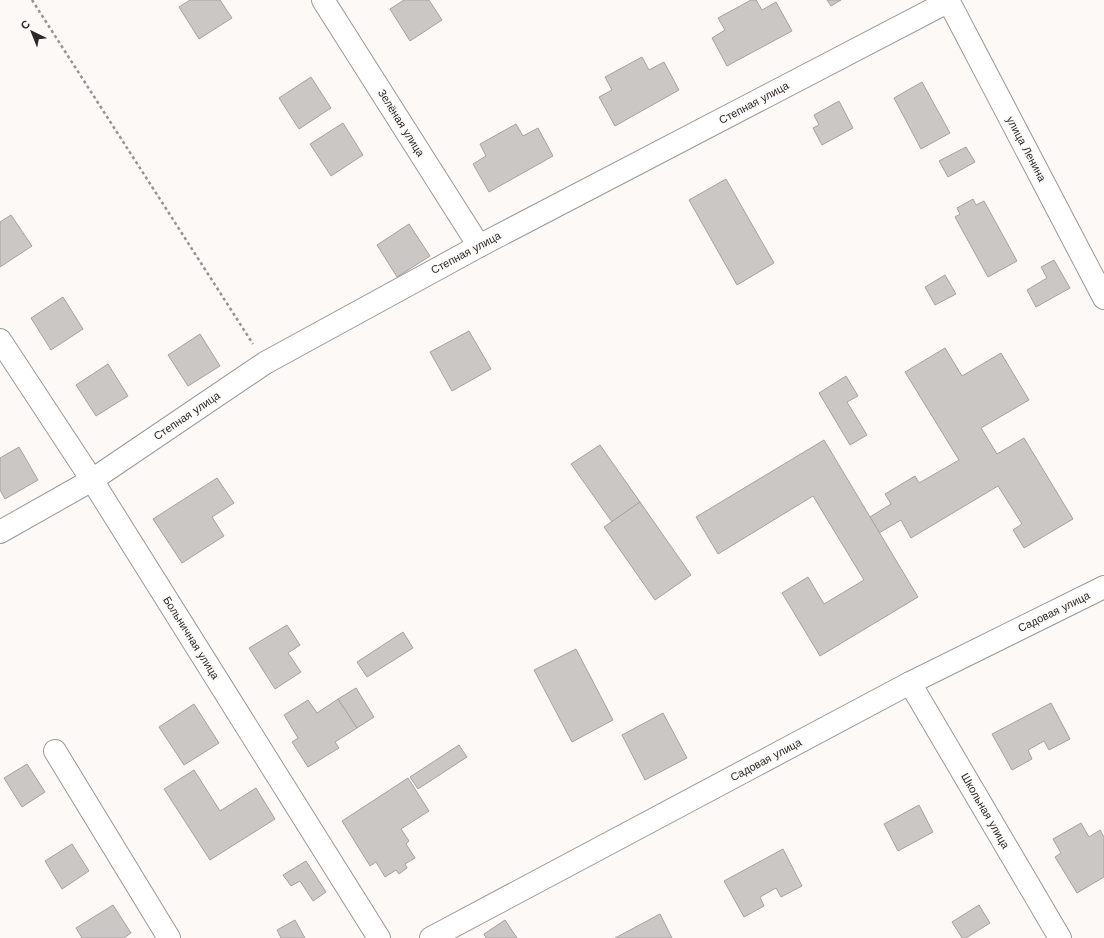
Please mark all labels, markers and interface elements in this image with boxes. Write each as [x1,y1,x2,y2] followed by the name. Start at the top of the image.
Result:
[12,12,52,52] north arrow
[18,18,33,33] text: С
[717,79,792,127] street label: Степная улица
[375,87,427,160] street label: Зелёная улица
[1003,114,1049,184] street label: улица Ленина
[429,229,504,277] street label: Степная улица
[151,389,223,443] street label: Степная улица
[1016,589,1093,635] street label: Садовая улица
[160,594,222,683] street label: Больничная улица
[728,735,804,784] street label: Садовая улица
[958,771,1012,852] street label: Школьная улица

